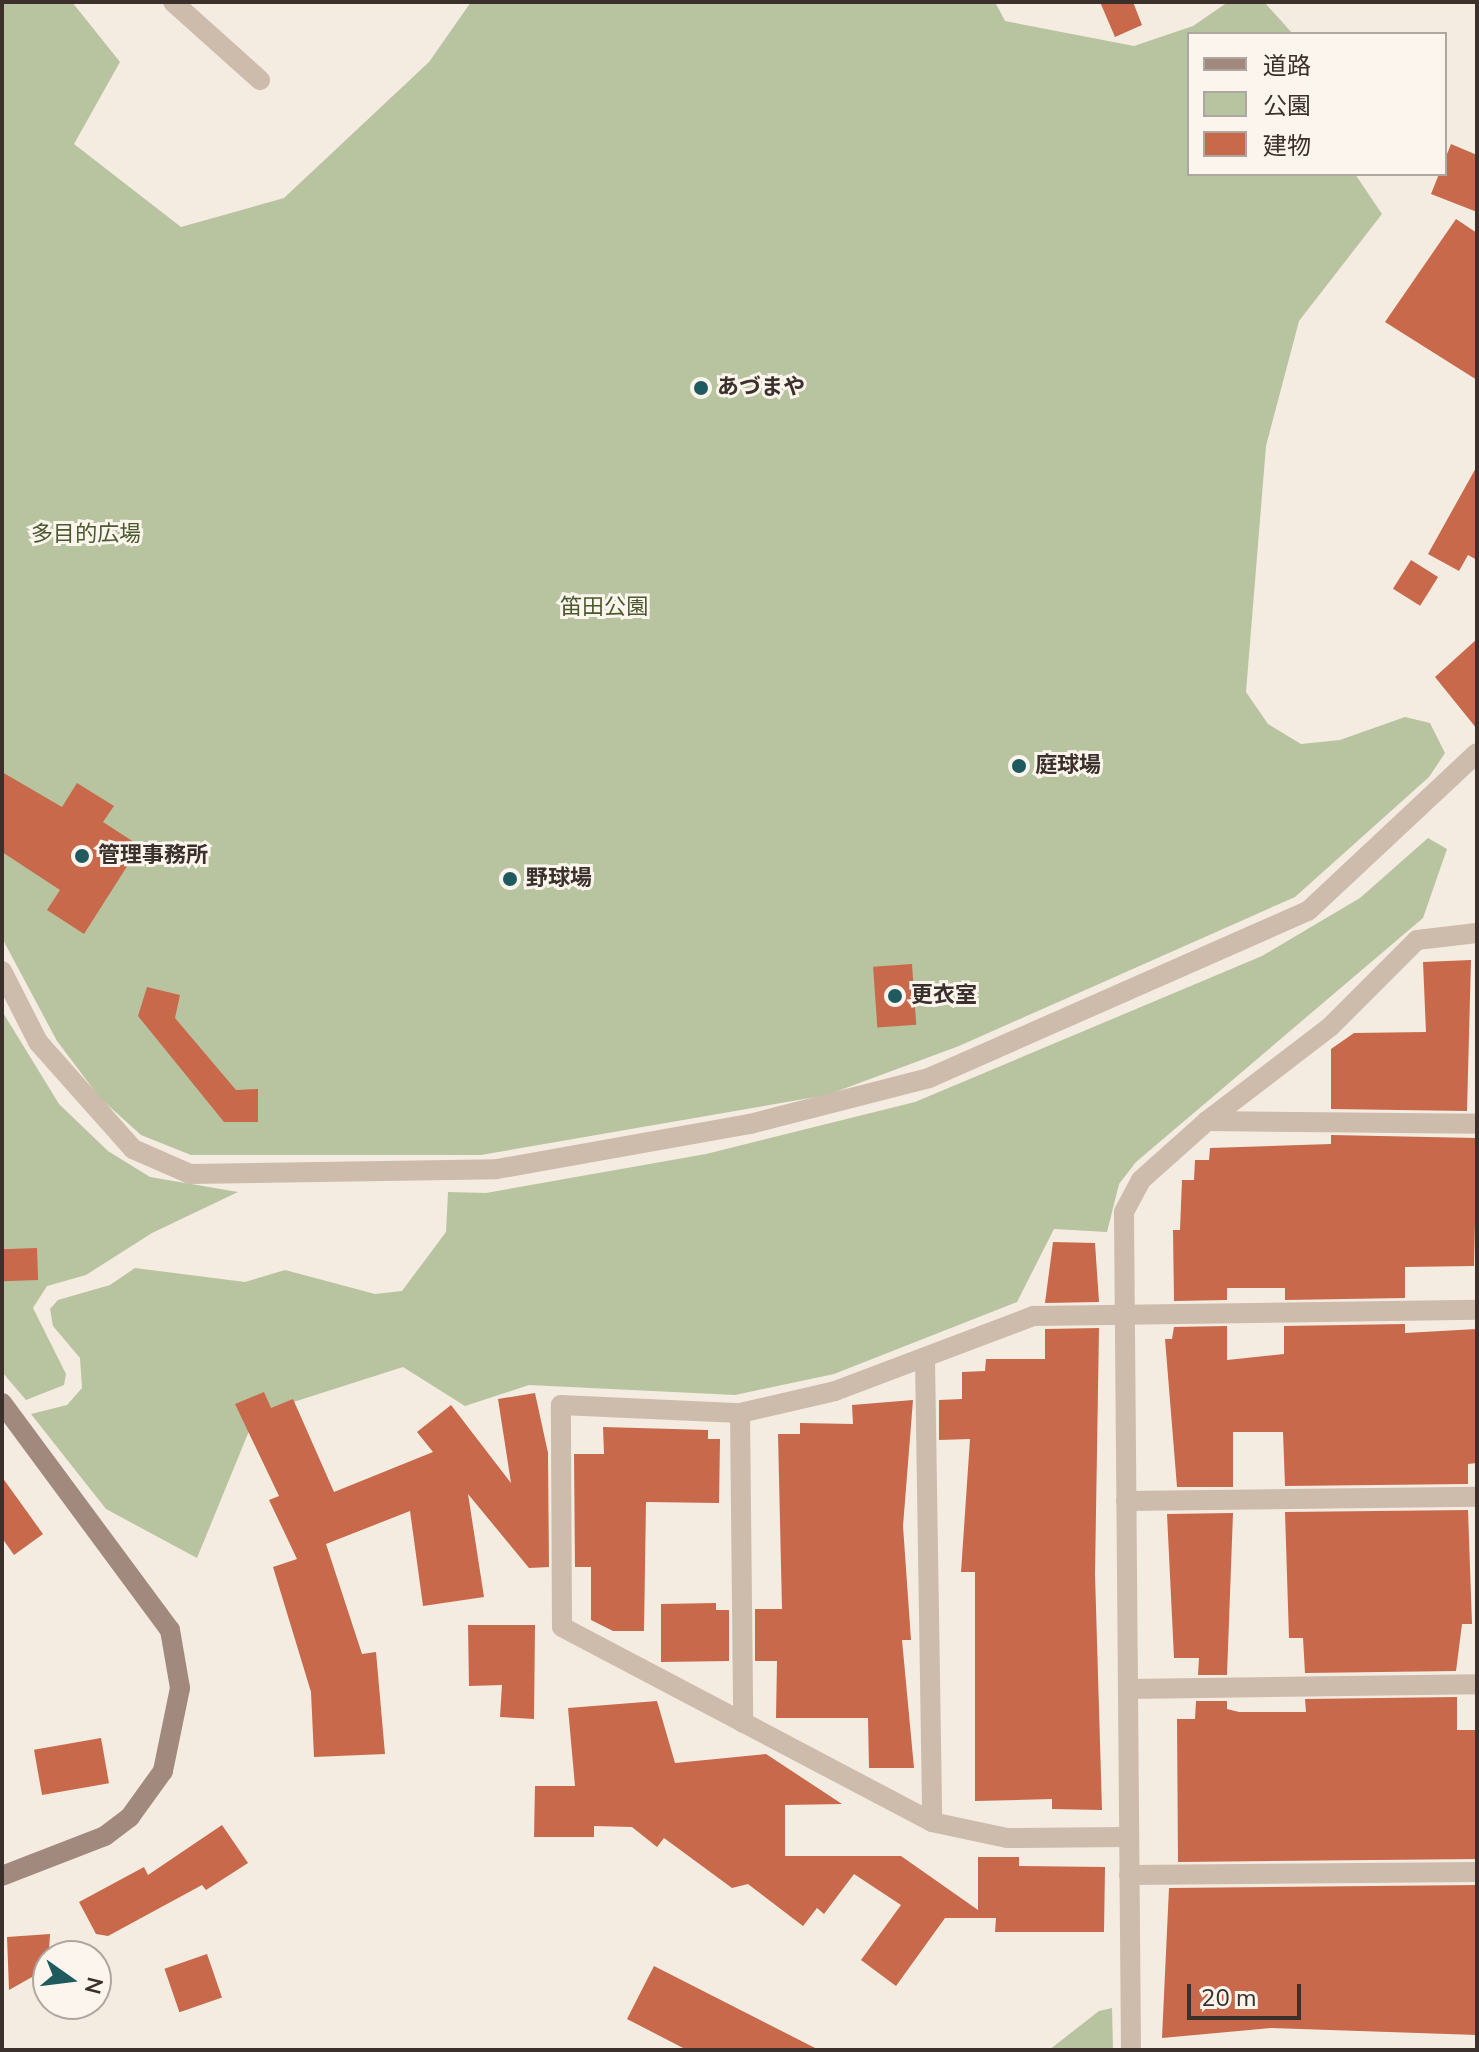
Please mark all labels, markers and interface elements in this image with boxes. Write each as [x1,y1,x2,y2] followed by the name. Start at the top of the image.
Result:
[1187,32,1447,176] legend
[1263,50,1311,82] text: 道路
[1263,90,1311,122] text: 公園
[1263,130,1311,162] text: 建物
[717,375,805,401] place label: あづまや
[692,379,710,397] marker: あづまや
[31,522,141,548] park label: 多目的広場
[560,595,648,621] park label: 笛田公園
[1035,753,1101,779] place label: 庭球場
[1010,757,1028,775] marker: 庭球場
[98,843,208,869] place label: 管理事務所
[73,847,91,865] marker: 管理事務所
[526,866,592,892] place label: 野球場
[501,870,519,888] marker: 野球場
[911,983,977,1009] place label: 更衣室
[886,987,904,1005] marker: 更衣室
[32,1940,112,2020] north arrow
[1191,1968,1305,2018] scale bar
[77,1974,110,1997] text: N
[1201,1982,1257,2014] text: 20 m

